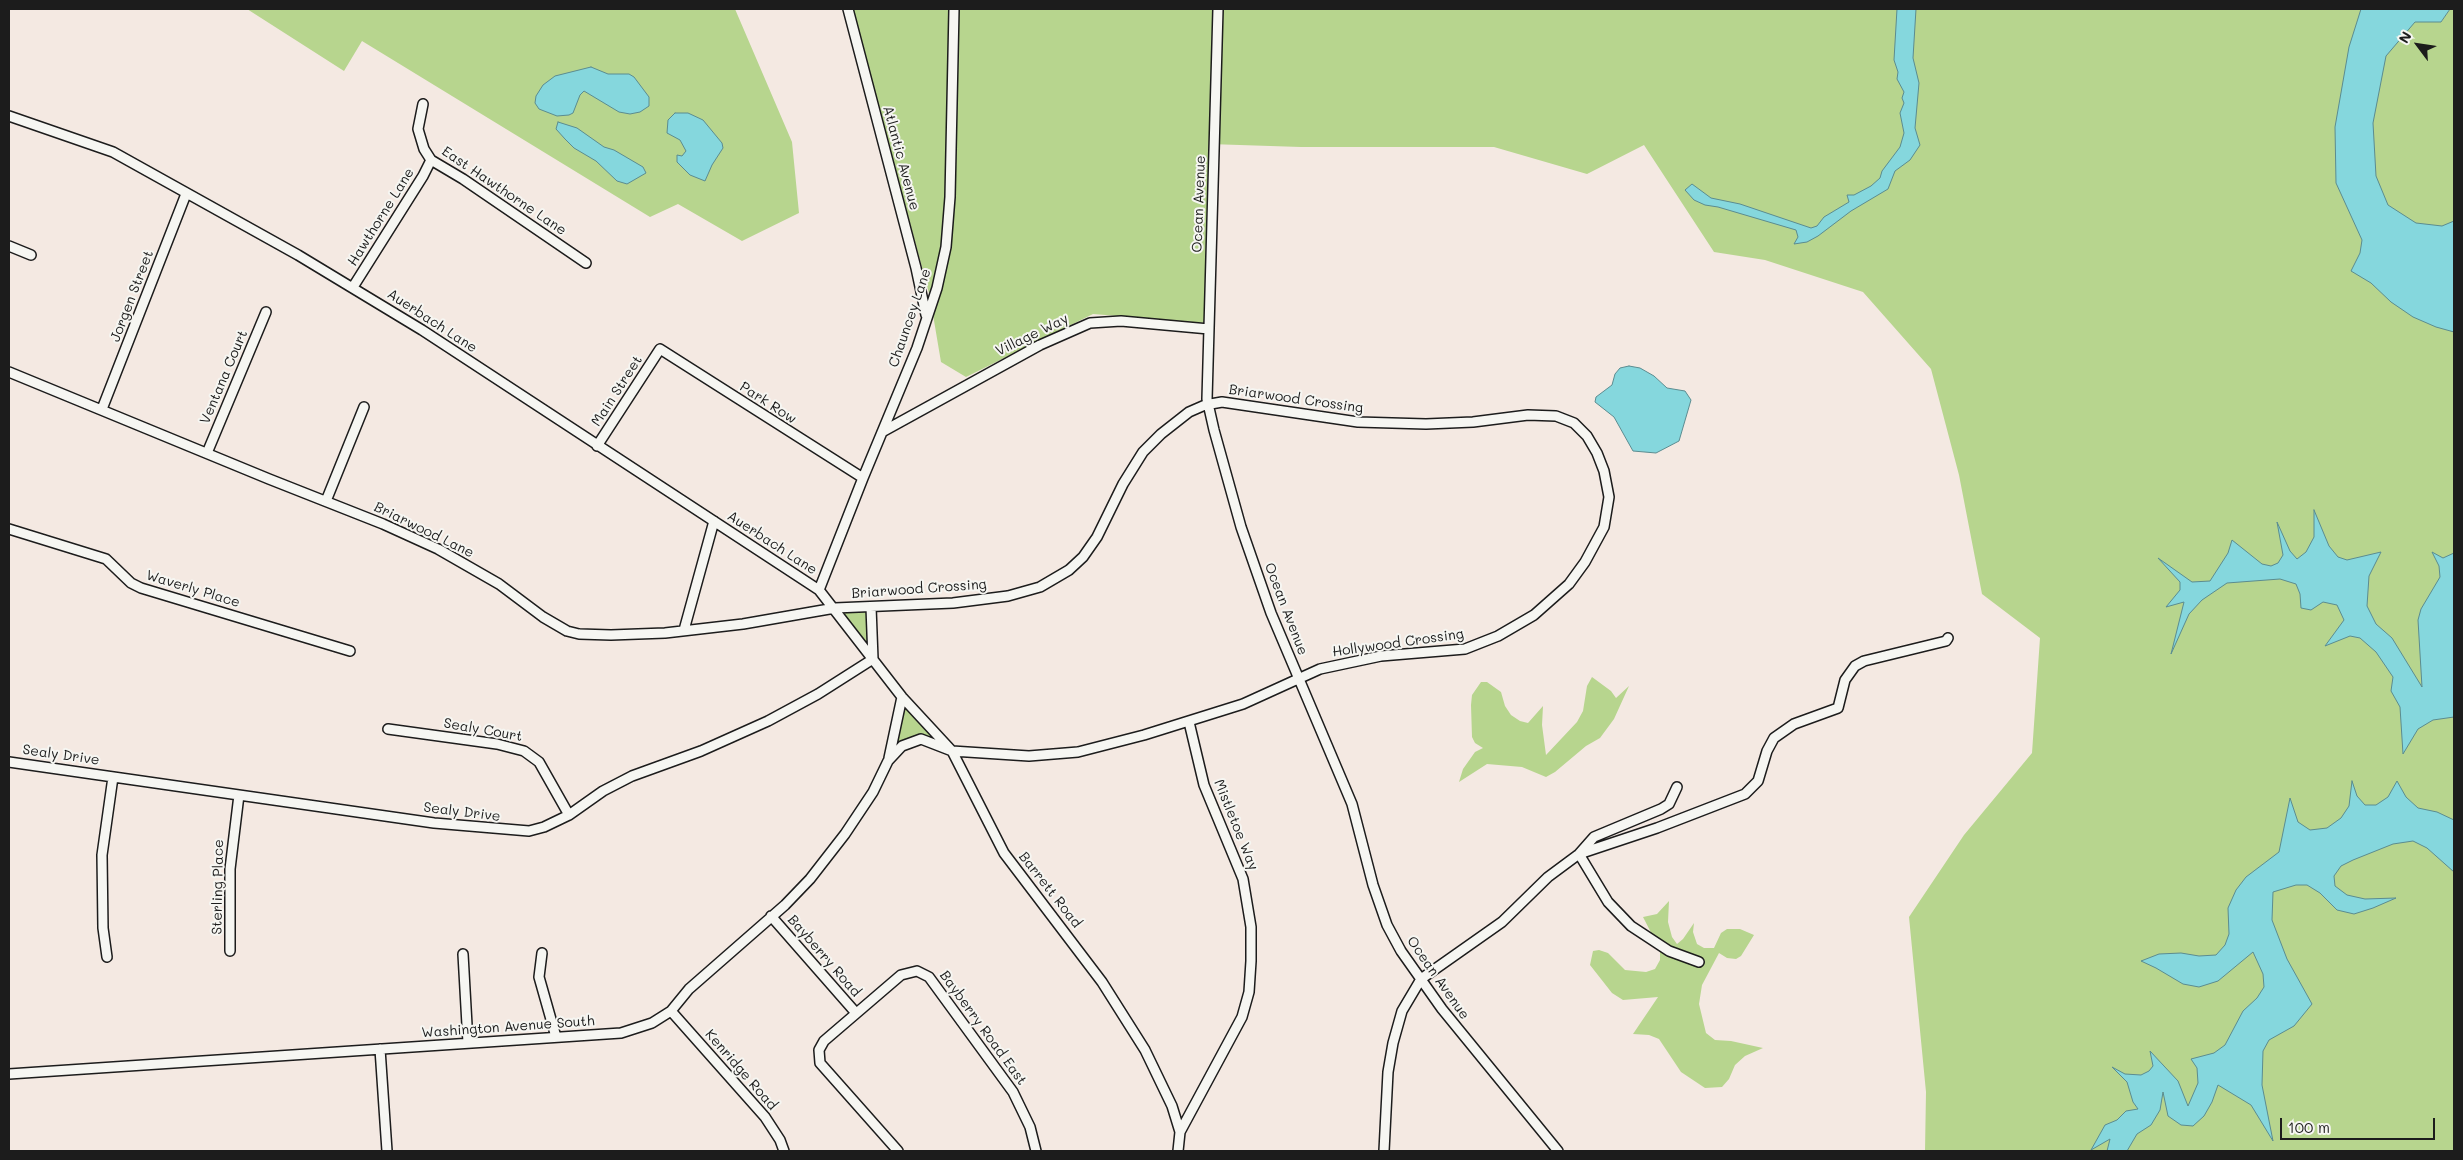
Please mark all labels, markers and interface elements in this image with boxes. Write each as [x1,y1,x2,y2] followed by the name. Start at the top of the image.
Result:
[2393,20,2443,70] north arrow
[2394,28,2416,46] text: N
[879,104,923,212] street label: Atlantic Avenue
[439,143,569,239] street label: East Hawthorne Lane
[1189,155,1209,253] street label: Ocean Avenue
[344,165,418,269] street label: Hawthorne Lane
[107,248,157,344] street label: Jorgen Street
[885,266,935,370] street label: Chauncey Lane
[384,286,480,356] street label: Auerbach Lane
[993,310,1071,360] street label: Village Way
[197,328,251,426] street label: Ventana Court
[588,352,646,430] street label: Main Street
[736,378,800,428] street label: Park Row
[1228,381,1364,417] street label: Briarwood Crossing
[371,499,477,561] street label: Briarwood Lane
[724,508,820,578] street label: Auerbach Lane
[1261,561,1311,657] street label: Ocean Avenue
[144,567,242,611] street label: Waverly Place
[851,576,987,602] street label: Briarwood Crossing
[1331,625,1465,661] street label: Hollywood Crossing
[442,715,524,745] street label: Sealy Court
[21,741,101,769] street label: Sealy Drive
[1210,777,1262,873] street label: Mistletoe Way
[422,799,502,825] street label: Sealy Drive
[209,839,227,935] street label: Sterling Place
[1015,849,1085,931] street label: Barrett Road
[784,912,864,1000] street label: Bayberry Road
[1403,933,1473,1023] street label: Ocean Avenue
[936,968,1030,1088] street label: Bayberry Road East
[421,1013,595,1041] street label: Washington Avenue South
[701,1026,781,1114] street label: Kenridge Road
[2283,1108,2438,1140] scale bar
[2288,1117,2330,1137] text: 100 m

